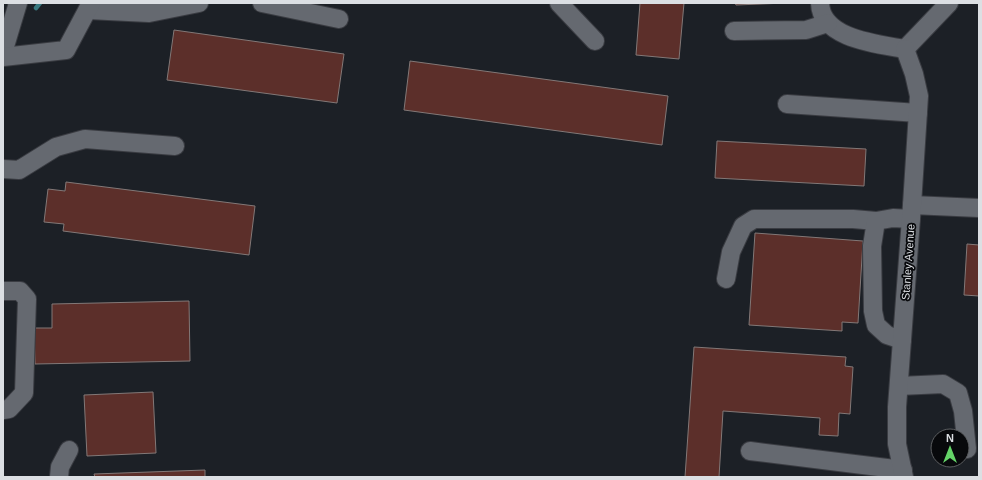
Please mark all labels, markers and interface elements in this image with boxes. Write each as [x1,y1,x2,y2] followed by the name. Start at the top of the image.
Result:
[899,224,917,300] street label: Stanley Avenue
[930,428,970,468] north arrow
[946,432,954,444] text: N

